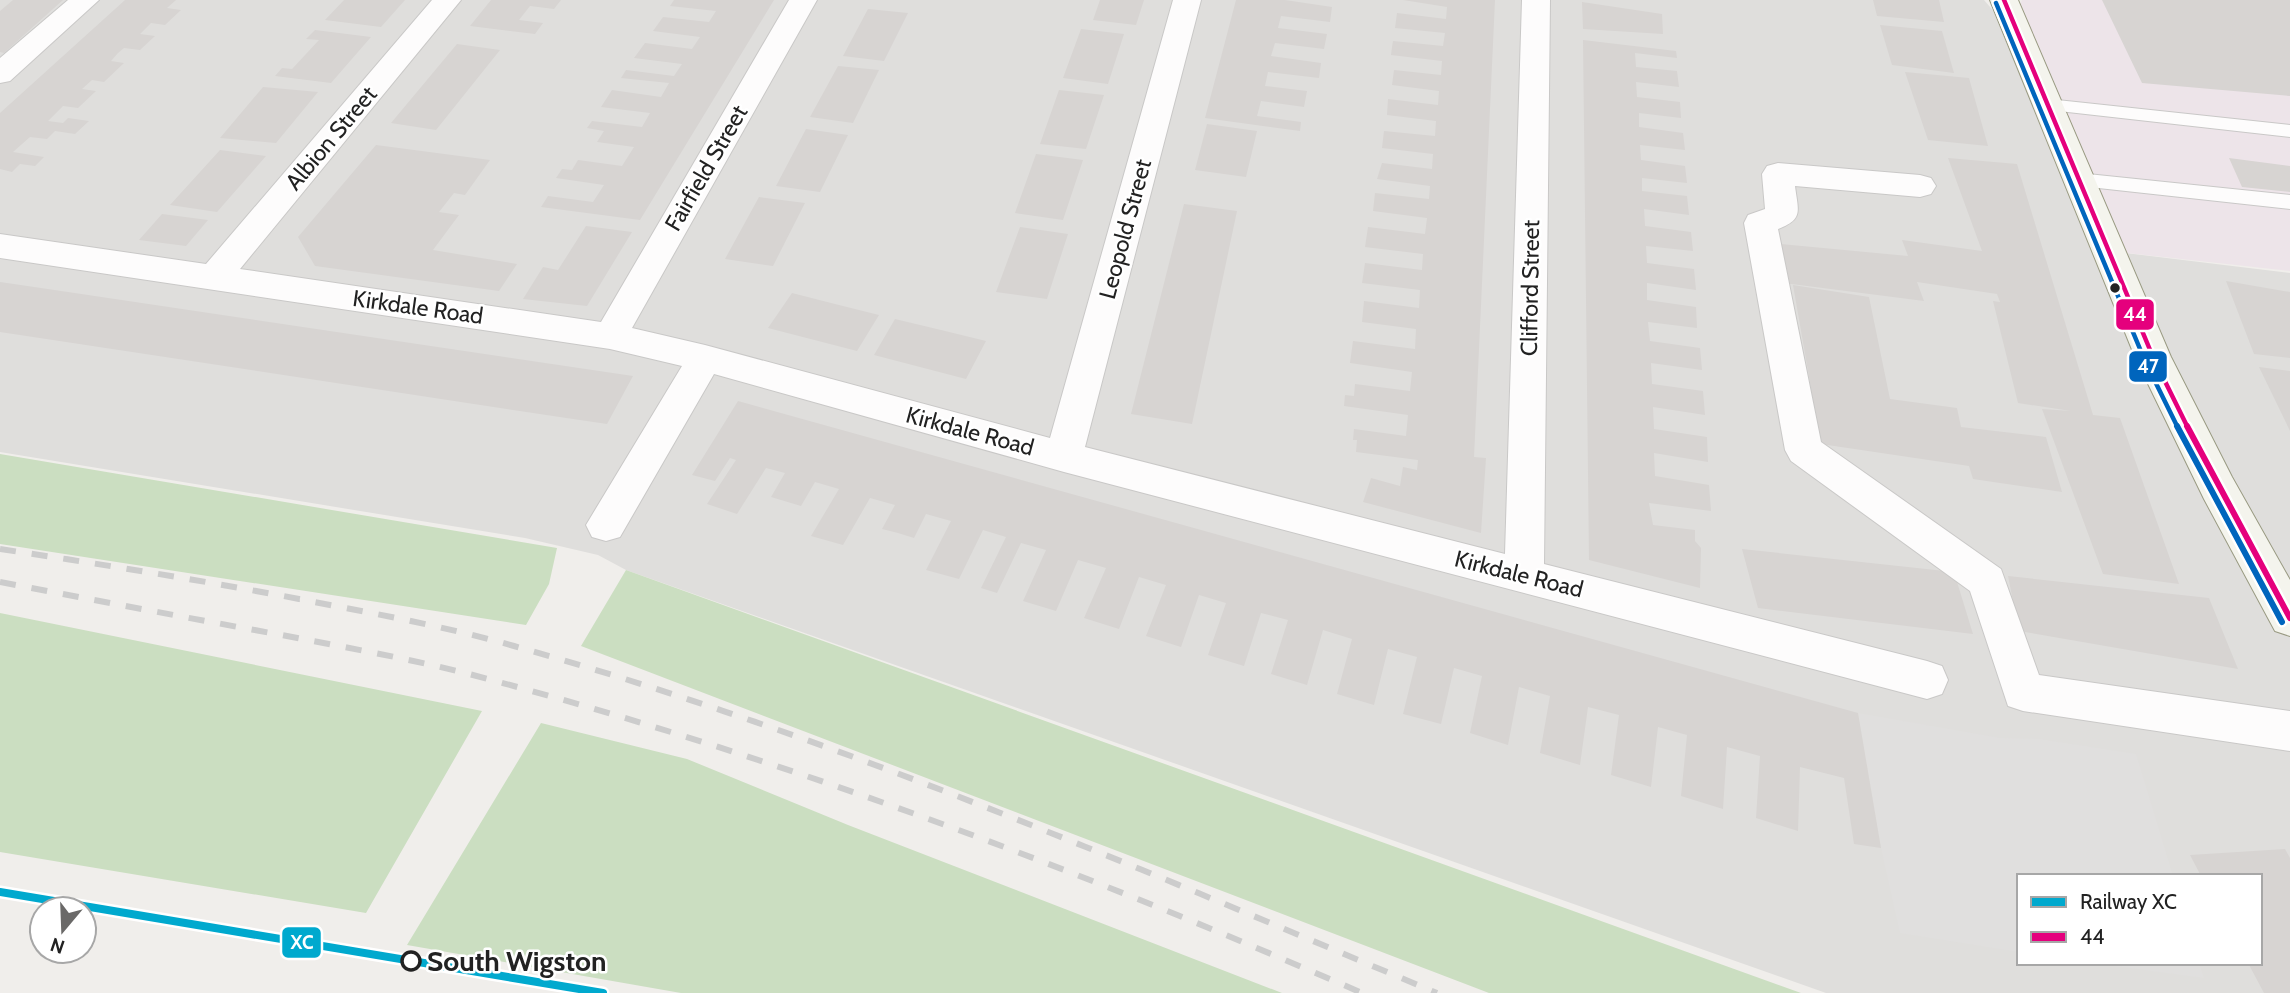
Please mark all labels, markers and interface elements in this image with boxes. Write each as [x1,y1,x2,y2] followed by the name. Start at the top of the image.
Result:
[279,80,383,196] street label: Albion Street
[659,100,753,236] street label: Fairfield Street
[1093,156,1157,302] street label: Leopold Street
[1515,219,1545,356] street label: Clifford Street
[2108,281,2122,295] unlabelled marker
[351,284,485,330] street label: Kirkdale Road
[2115,298,2155,331] line badge: 44
[2123,303,2147,326] text: 44
[2128,350,2168,383] line badge: 47
[2137,355,2159,378] text: 47
[903,400,1037,462] street label: Kirkdale Road
[1452,545,1586,603] street label: Kirkdale Road
[2017,874,2262,965] legend
[2080,889,2177,914] text: Railway XC
[28,895,98,965] north arrow
[2080,924,2104,949] text: 44
[281,926,322,959] line badge: XC
[290,931,313,954] text: XC
[48,933,68,959] text: N
[427,944,606,978] place label: South Wigston
[401,951,421,971] marker: South Wigston

